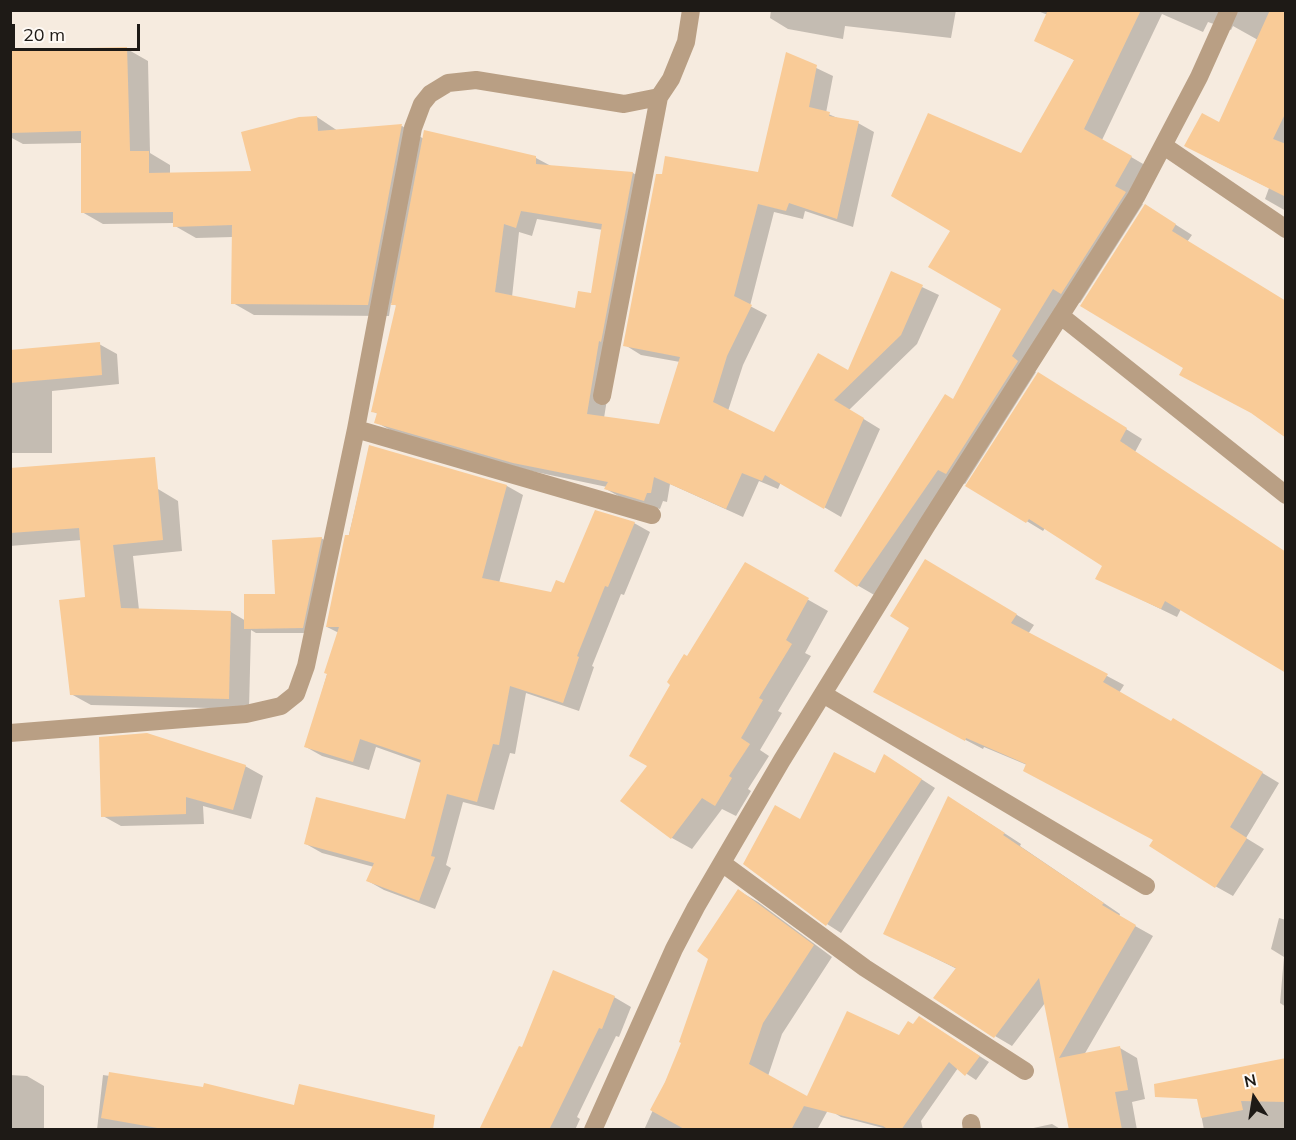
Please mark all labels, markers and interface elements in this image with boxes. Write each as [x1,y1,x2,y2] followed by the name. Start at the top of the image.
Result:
[15,12,142,50] scale bar
[23,23,65,46] text: 20 m
[1224,1068,1284,1128] north arrow
[1242,1069,1258,1091] text: N

